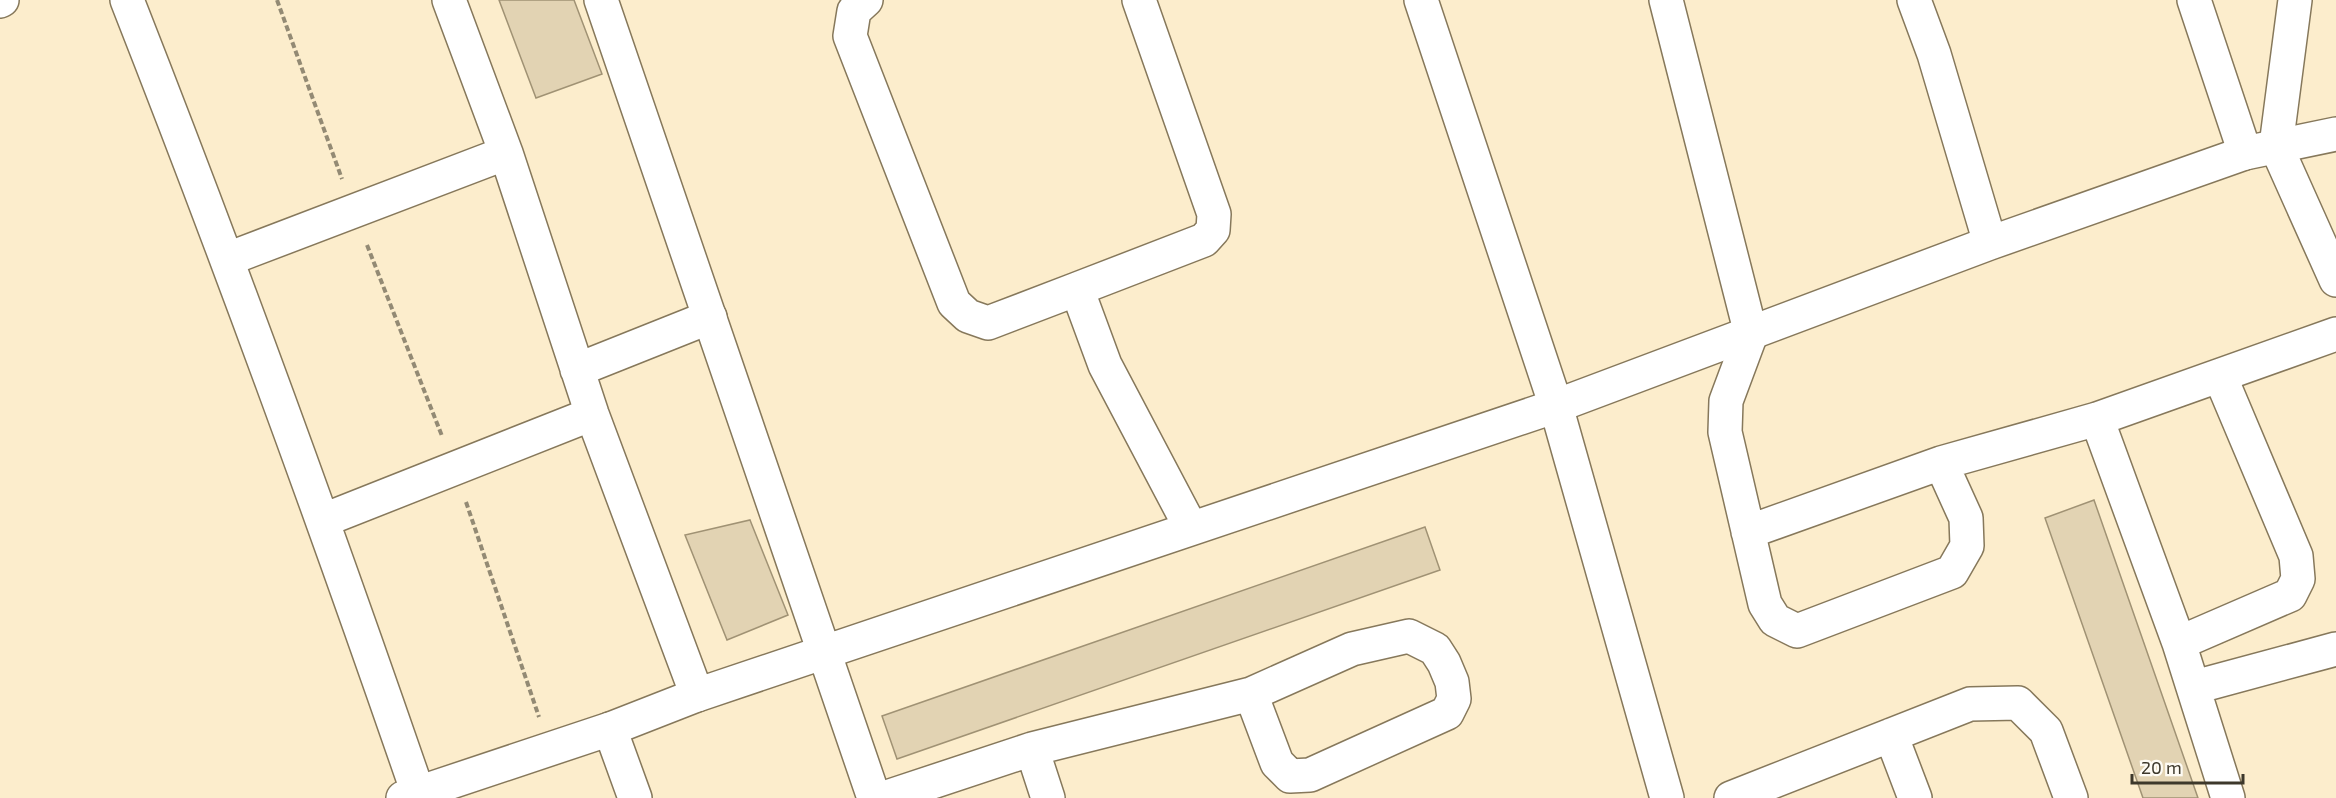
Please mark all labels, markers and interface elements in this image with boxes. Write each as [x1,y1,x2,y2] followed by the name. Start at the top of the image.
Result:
[2132,747,2243,785] scale bar
[2141,756,2182,778] text: 20 m

